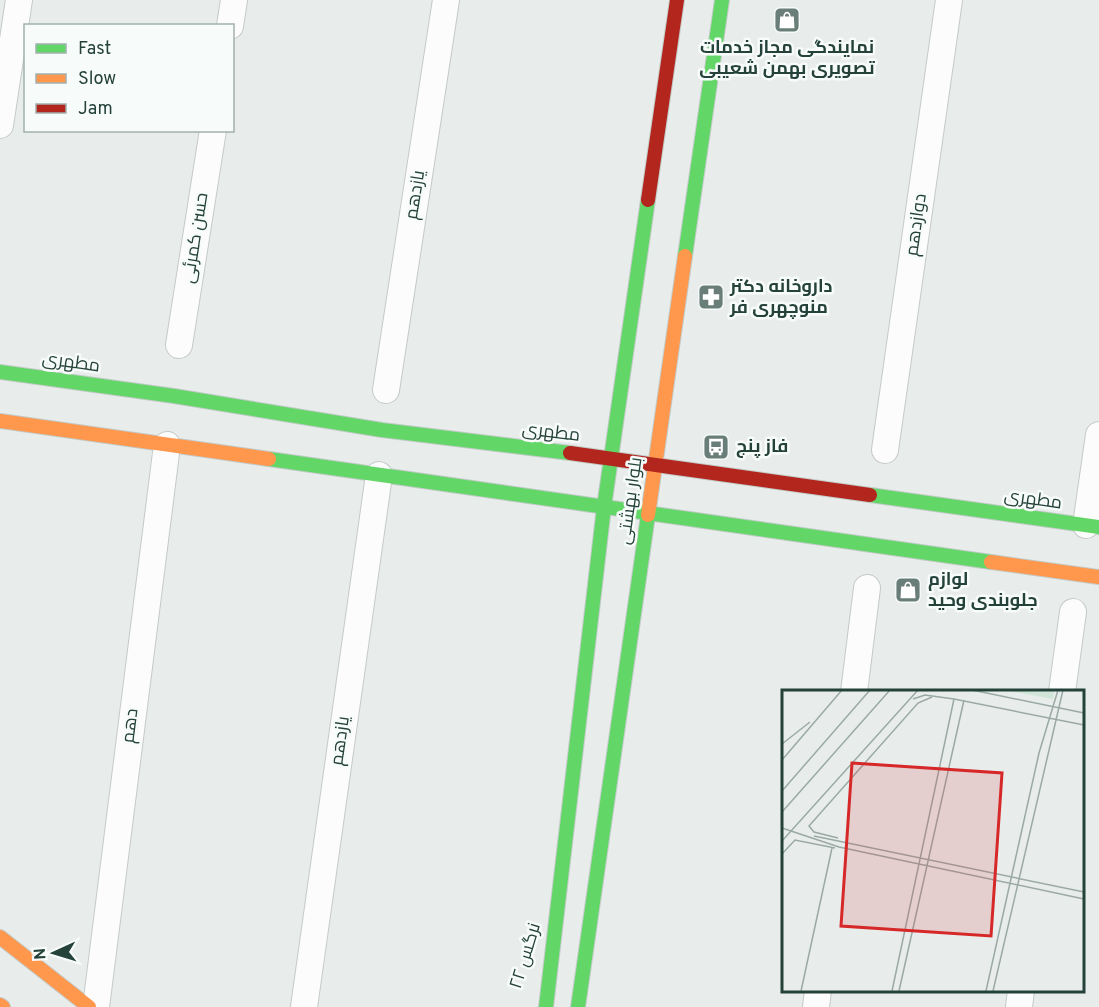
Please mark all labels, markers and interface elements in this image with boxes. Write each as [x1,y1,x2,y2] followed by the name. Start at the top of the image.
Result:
[772,5,802,35] shop icon: نمایندگی مجاز خدمات تصویری بهمن شعیبی
[24,24,234,132] legend
[699,37,875,81] place label: نمایندگی مجاز خدمات تصویری بهمن شعیبی
[78,38,111,61] text: Fast
[78,68,116,91] text: Slow
[78,98,113,121] text: Jam
[401,168,431,221] street label: یازدهم
[177,191,215,285] street label: حسن کمرئی
[901,192,933,258] street label: دوازدهم
[729,276,833,320] place label: داروخانه دکتر منوچهری فر
[696,282,726,312] pharmacy icon: داروخانه دکتر منوچهری فر
[40,348,102,378] street label: مطهری
[521,418,581,448] street label: مطهری
[701,432,731,462] bus stop icon: فاز پنج
[736,436,788,459] place label: فاز پنج
[613,456,649,546] street label: بلوار بهشتی
[1002,485,1064,515] street label: مطهری
[928,569,1038,613] place label: لوازم جلوبندی وحید
[893,575,923,605] shop icon: لوازم جلوبندی وحید
[782,690,1084,992] inset map
[117,707,145,745] street label: دهم
[326,715,356,767] street label: یازدهم
[505,920,547,992] street label: نرگس ۲۲
[24,923,84,983] north arrow
[31,947,51,960] text: N

